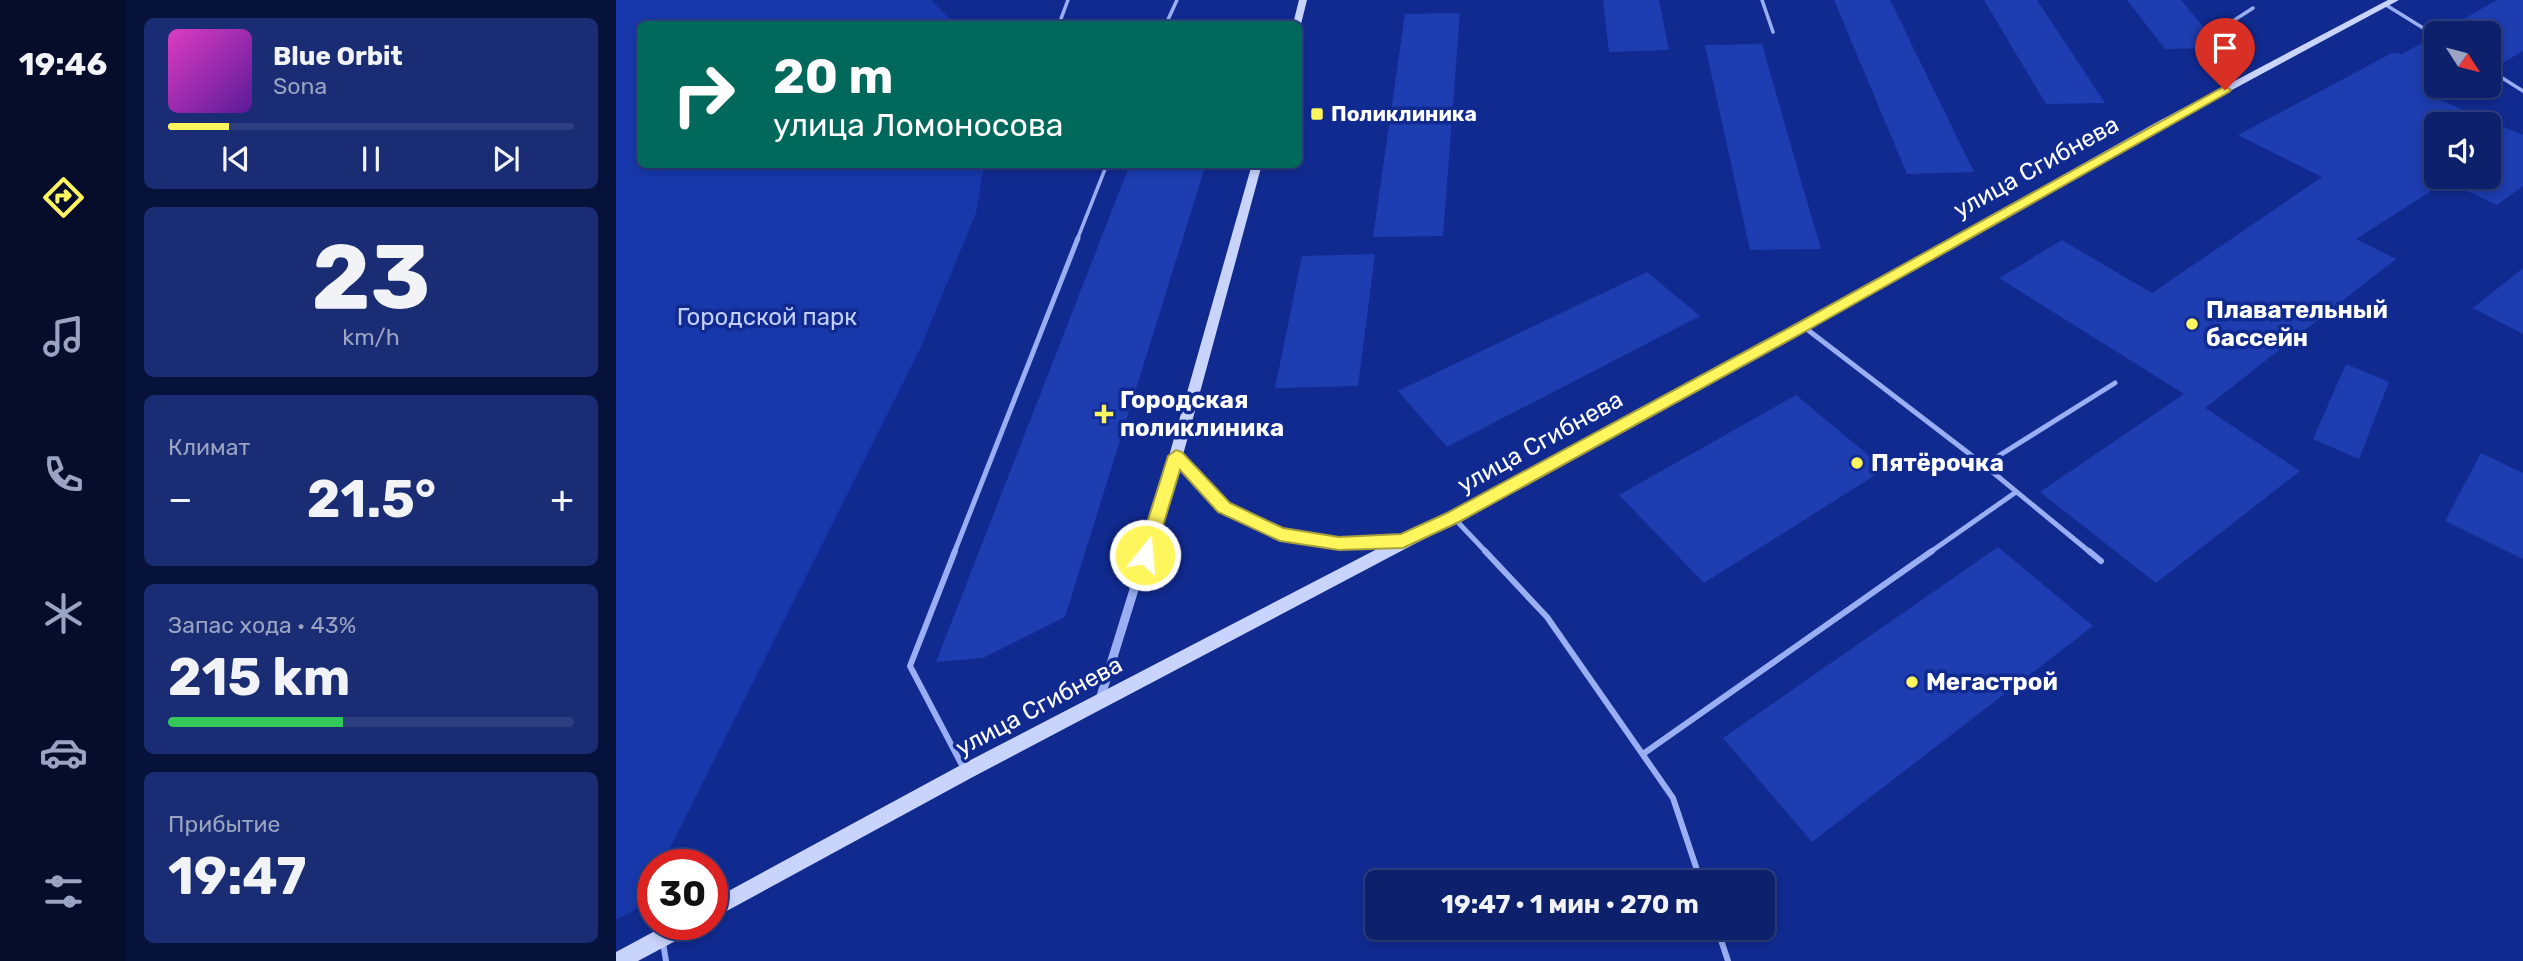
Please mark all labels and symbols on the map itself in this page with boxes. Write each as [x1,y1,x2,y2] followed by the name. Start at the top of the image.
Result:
[2195,18,2255,90] pin
[2424,21,2501,98] north arrow
[1331,101,1477,126] place label: Поликлиника
[1309,106,1325,122] marker: Поликлиника
[1949,110,2123,224] street label: улица Сгибнева
[2206,296,2388,352] place label: Плавательный бассейн
[677,303,857,331] park label: Городской парк
[2184,316,2200,332] marker: Плавательный бассейн
[1453,385,1627,499] street label: улица Сгибнева
[1120,386,1284,442] place label: Городская поликлиника
[1094,404,1114,424] marker: Городская поликлиника
[1871,449,2004,477] place label: Пятёрочка
[1849,455,1865,471] marker: Пятёрочка
[1108,518,1182,592] position arrow
[951,650,1127,762] street label: улица Сгибнева
[1926,668,2058,696] place label: Мегастрой
[1904,674,1920,690] marker: Мегастрой
[637,849,728,940] speed limit sign: 30

